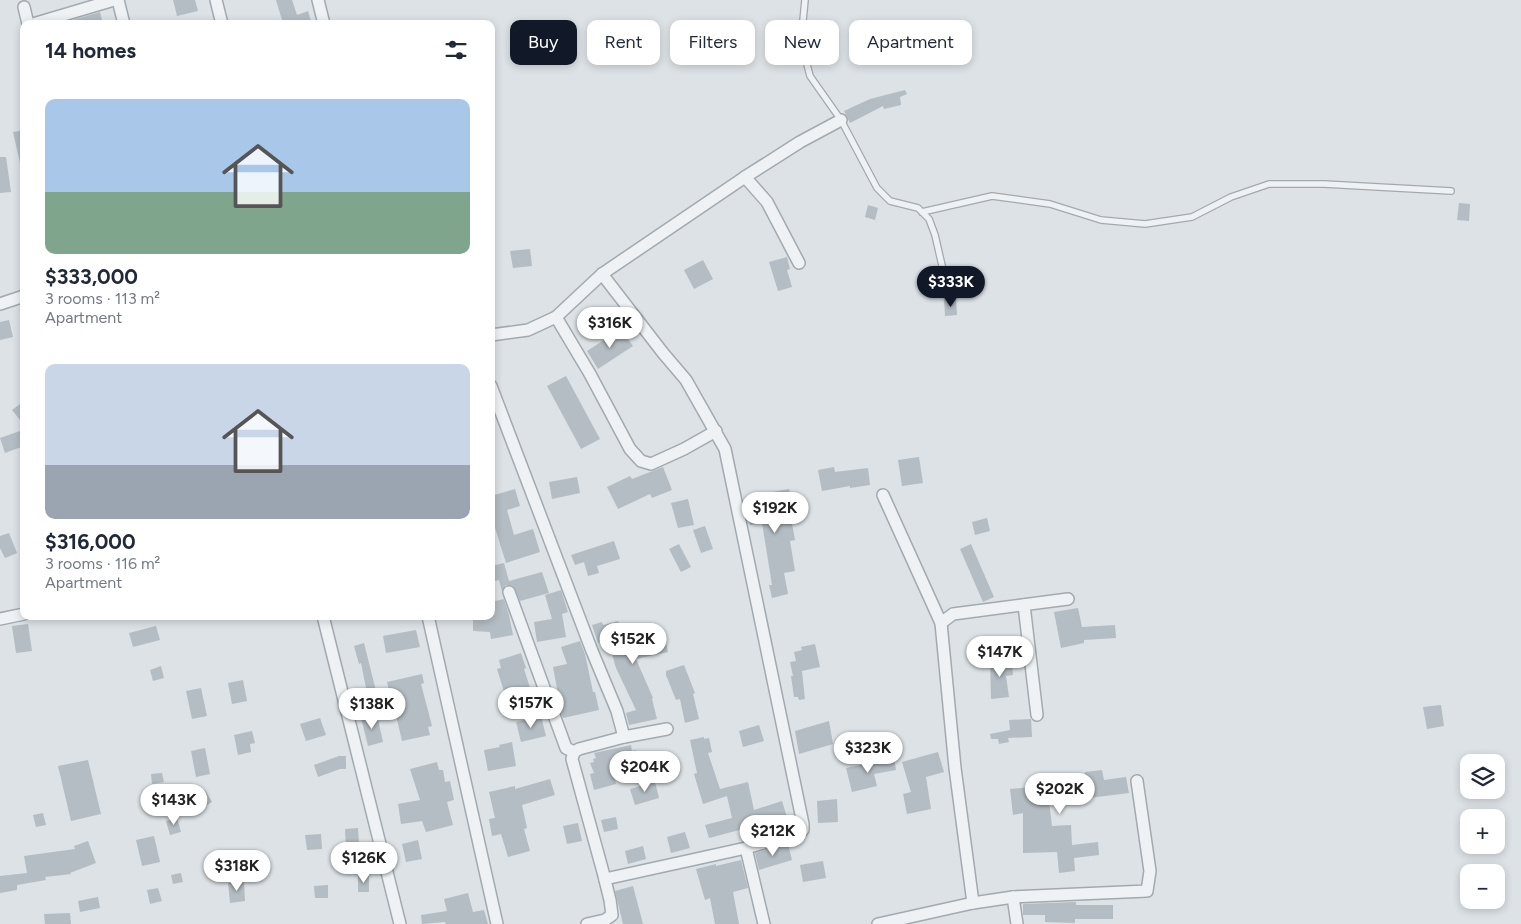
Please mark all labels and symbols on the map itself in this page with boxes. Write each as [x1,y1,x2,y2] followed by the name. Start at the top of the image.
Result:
[916,266,986,308] pin: $333K
[575,306,645,349] pin: $316K
[740,492,810,534] pin: $192K
[598,622,668,665] pin: $152K
[965,636,1035,678] pin: $147K
[496,686,566,729] pin: $157K
[337,688,407,730] pin: $138K
[833,732,903,774] pin: $323K
[610,750,680,793] pin: $204K
[1025,772,1095,815] pin: $202K
[139,784,209,826] pin: $143K
[738,814,808,857] pin: $212K
[329,842,399,884] pin: $126K
[202,850,272,892] pin: $318K

